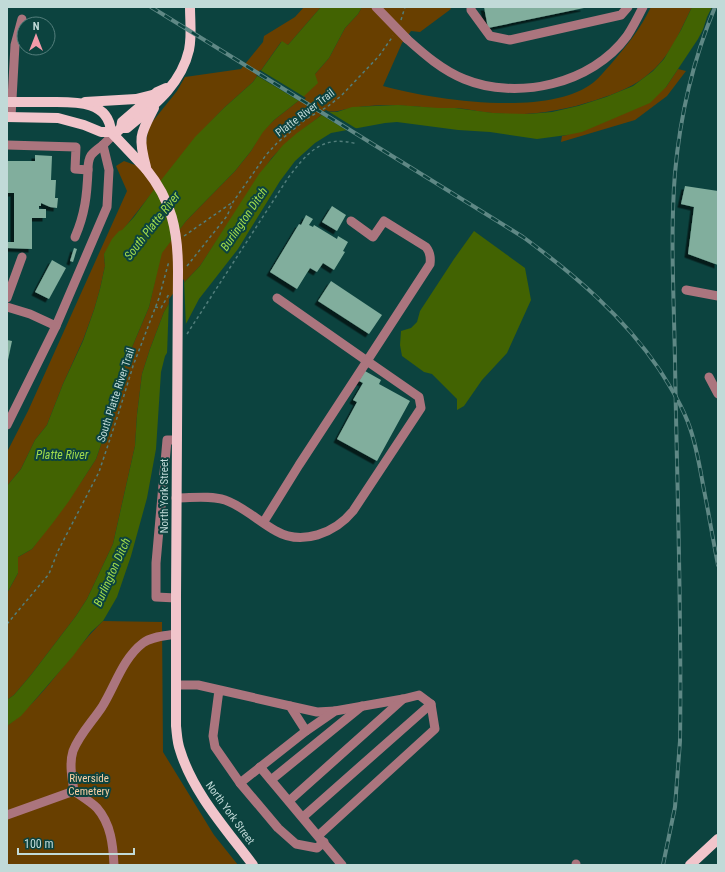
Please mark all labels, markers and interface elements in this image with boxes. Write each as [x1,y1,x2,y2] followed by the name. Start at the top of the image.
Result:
[16,16,56,56] north arrow
[33,20,40,33] text: N
[273,87,337,139] street label: Platte River Trail
[218,184,271,253] water label: Burlington Ditch
[121,189,183,263] water label: South Platte River
[95,346,137,444] street label: South Platte River Trail
[36,448,89,462] water label: Platte River
[158,459,171,533] street label: North York Street
[91,535,134,608] water label: Burlington Ditch
[68,772,110,798] park label: Riverside Cemetery
[203,779,257,847] street label: North York Street
[18,830,134,856] scale bar
[24,837,54,851] text: 100 m

